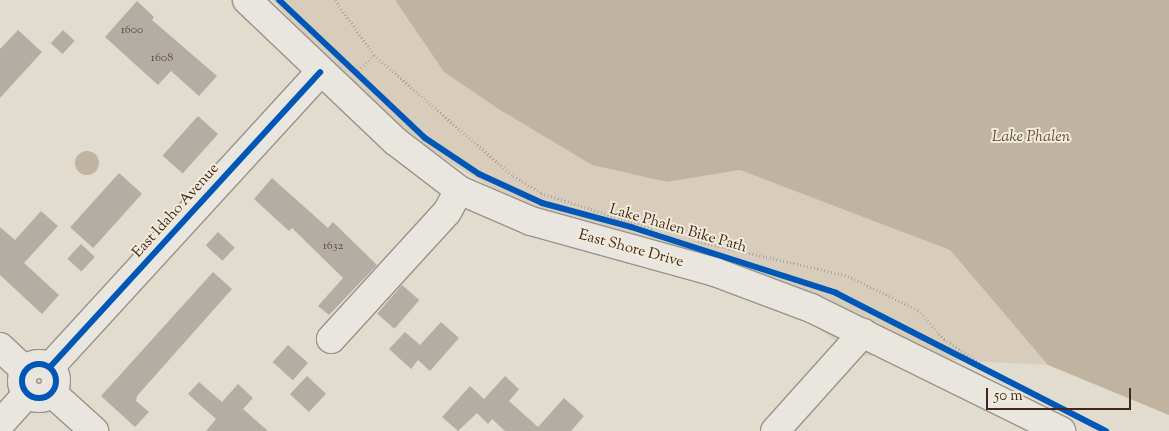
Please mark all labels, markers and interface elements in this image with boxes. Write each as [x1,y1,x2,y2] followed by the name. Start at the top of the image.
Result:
[121,24,143,38] house number: 1600
[151,52,173,66] house number: 1608
[992,128,1070,148] water label: Lake Phalen
[129,160,223,262] street label: East Idaho Avenue
[607,201,749,257] street label: Lake Phalen Bike Path
[577,226,685,272] street label: East Shore Drive
[323,240,343,254] house number: 1632
[989,378,1134,410] scale bar
[994,386,1023,407] text: 50 m

